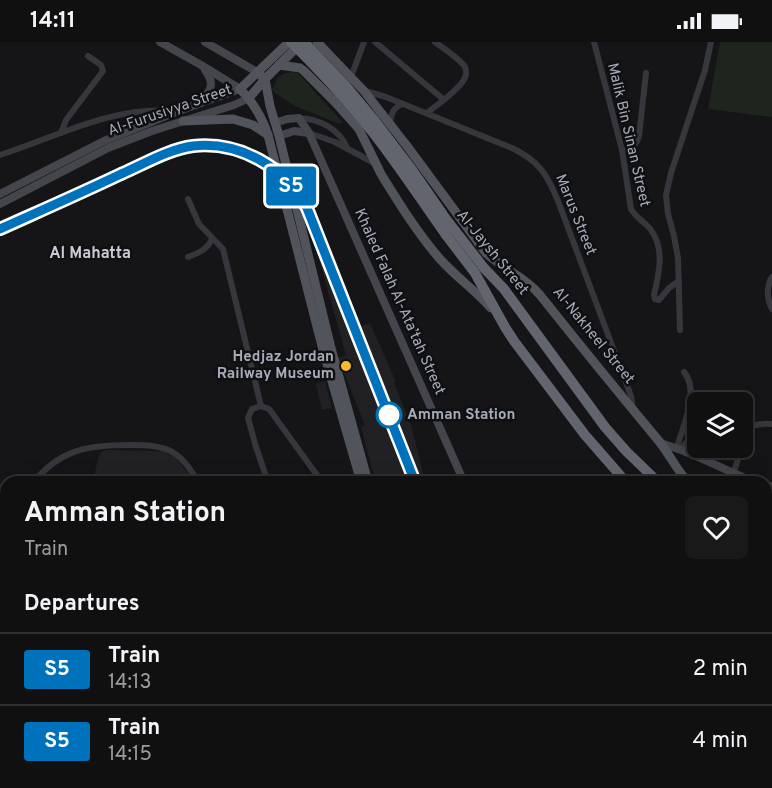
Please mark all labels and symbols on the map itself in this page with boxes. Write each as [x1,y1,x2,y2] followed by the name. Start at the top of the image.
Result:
[602,61,654,209] street label: Malik Bin Sinan Street
[105,81,235,141] street label: Al-Furusiyya Street
[264,166,318,206] line badge: S5
[550,172,600,258] street label: Marus Street
[349,206,449,398] street label: Khaled Falah Al-Ata’tah Street
[452,207,532,299] street label: Al-Jaysh Street
[49,244,131,264] district label: Al Mahatta
[548,283,638,389] street label: Al-Nakheel Street
[217,348,334,384] place label: Hedjaz Jordan Railway Museum
[339,359,353,373] marker: Hedjaz Jordan Railway Museum
[376,402,402,428] marker: Amman Station
[407,406,515,425] place label: Amman Station

